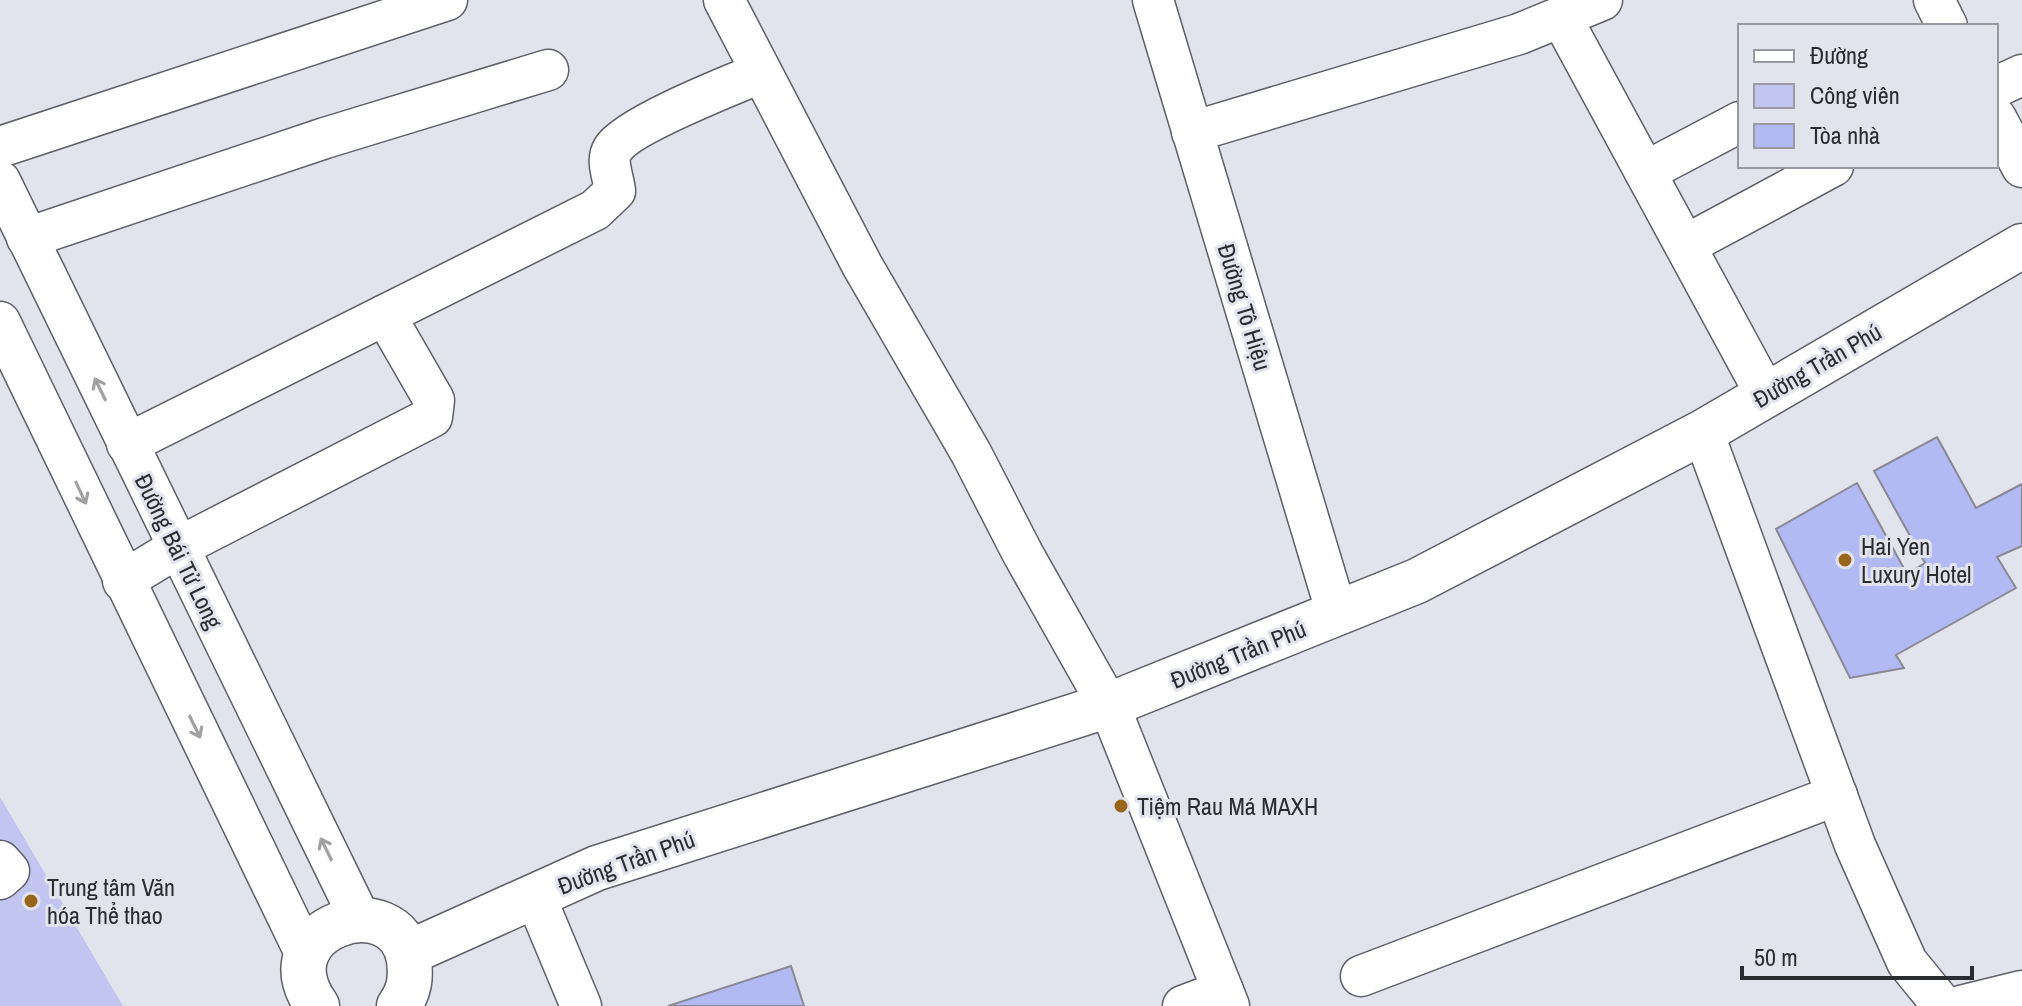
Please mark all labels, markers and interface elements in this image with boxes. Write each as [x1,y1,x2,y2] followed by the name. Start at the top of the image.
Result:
[1738,24,1998,168] legend
[1810,39,1868,71] text: Đường
[1810,79,1900,111] text: Công viên
[1810,119,1880,151] text: Tòa nhà
[1211,240,1279,374] street label: Đường Tô Hiệu
[1747,315,1887,415] street label: Đường Trần Phú
[92,378,107,402] one-way arrow
[128,468,230,634] street label: Đường Bái Tử Long
[74,481,89,505] one-way arrow
[1861,530,1971,590] place label: Hai Yen Luxury Hotel
[1836,551,1854,569] marker: Hai Yen Luxury Hotel
[1166,612,1310,696] street label: Đường Trần Phú
[187,715,203,739] one-way arrow
[1137,790,1318,822] place label: Tiệm Rau Má MAXH
[1112,797,1130,815] marker: Tiệm Rau Má MAXH
[553,822,699,902] street label: Đường Trần Phú
[317,838,333,862] one-way arrow
[47,871,175,931] place label: Trung tâm Văn hóa Thể thao
[22,892,40,910] marker: Trung tâm Văn hóa Thể thao
[1742,930,1972,980] scale bar
[1754,941,1798,973] text: 50 m

